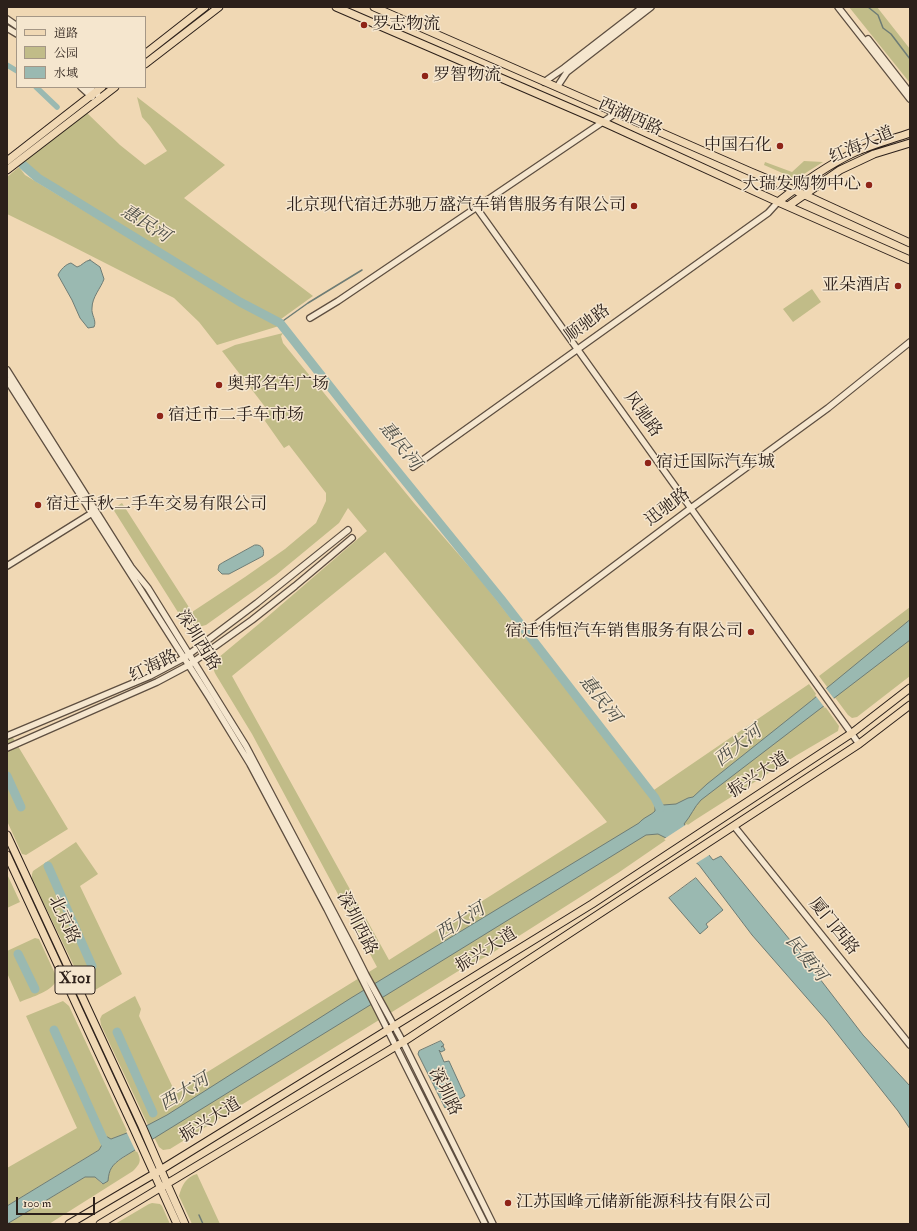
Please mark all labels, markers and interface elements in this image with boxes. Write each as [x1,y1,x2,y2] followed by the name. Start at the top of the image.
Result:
[372,15,440,35] place label: 罗志物流
[16,16,146,88] legend
[359,20,369,30] marker: 罗志物流
[54,26,78,41] text: 道路
[54,46,78,61] text: 公园
[54,66,78,81] text: 水域
[433,66,501,86] place label: 罗智物流
[420,71,430,81] marker: 罗智物流
[595,95,665,141] street label: 西湖西路
[827,123,897,169] street label: 红海大道
[704,136,772,156] place label: 中国石化
[775,141,785,151] marker: 中国石化
[742,175,861,195] place label: 大瑞发购物中心
[864,180,874,190] marker: 大瑞发购物中心
[286,196,626,216] place label: 北京现代宿迁苏驰万盛汽车销售服务有限公司
[629,201,639,211] marker: 北京现代宿迁苏驰万盛汽车销售服务有限公司
[116,202,174,248] water label: 惠民河
[822,276,890,296] place label: 亚朵酒店
[893,281,903,291] marker: 亚朵酒店
[561,301,615,347] street label: 顺驰路
[227,375,329,395] place label: 奥邦名车广场
[214,380,224,390] marker: 奥邦名车广场
[619,388,665,442] street label: 风驰路
[168,406,304,426] place label: 宿迁市二手车市场
[155,411,165,421] marker: 宿迁市二手车市场
[374,418,424,474] water label: 惠民河
[656,453,775,473] place label: 宿迁国际汽车城
[643,458,653,468] marker: 宿迁国际汽车城
[641,485,695,531] street label: 迅驰路
[46,495,267,515] place label: 宿迁千秋二手车交易有限公司
[33,500,43,510] marker: 宿迁千秋二手车交易有限公司
[170,607,224,675] street label: 深圳西路
[505,622,743,642] place label: 宿迁伟恒汽车销售服务有限公司
[746,627,756,637] marker: 宿迁伟恒汽车销售服务有限公司
[127,647,181,687] street label: 红海路
[574,672,624,728] water label: 惠民河
[711,722,767,772] water label: 西大河
[725,749,793,803] street label: 振兴大道
[331,889,381,959] street label: 深圳西路
[43,893,83,947] street label: 北京路
[804,894,862,960] street label: 厦门西路
[432,900,490,946] water label: 西大河
[453,924,521,978] street label: 振兴大道
[780,931,830,987] water label: 民便河
[55,966,95,994] road number: X101
[424,1065,464,1119] street label: 深圳路
[156,1070,214,1116] water label: 西大河
[177,1094,245,1148] street label: 振兴大道
[18,1189,97,1215] scale bar
[516,1193,771,1213] place label: 江苏国峰元储新能源科技有限公司
[23,1196,51,1211] text: 100 m
[503,1198,513,1208] marker: 江苏国峰元储新能源科技有限公司

